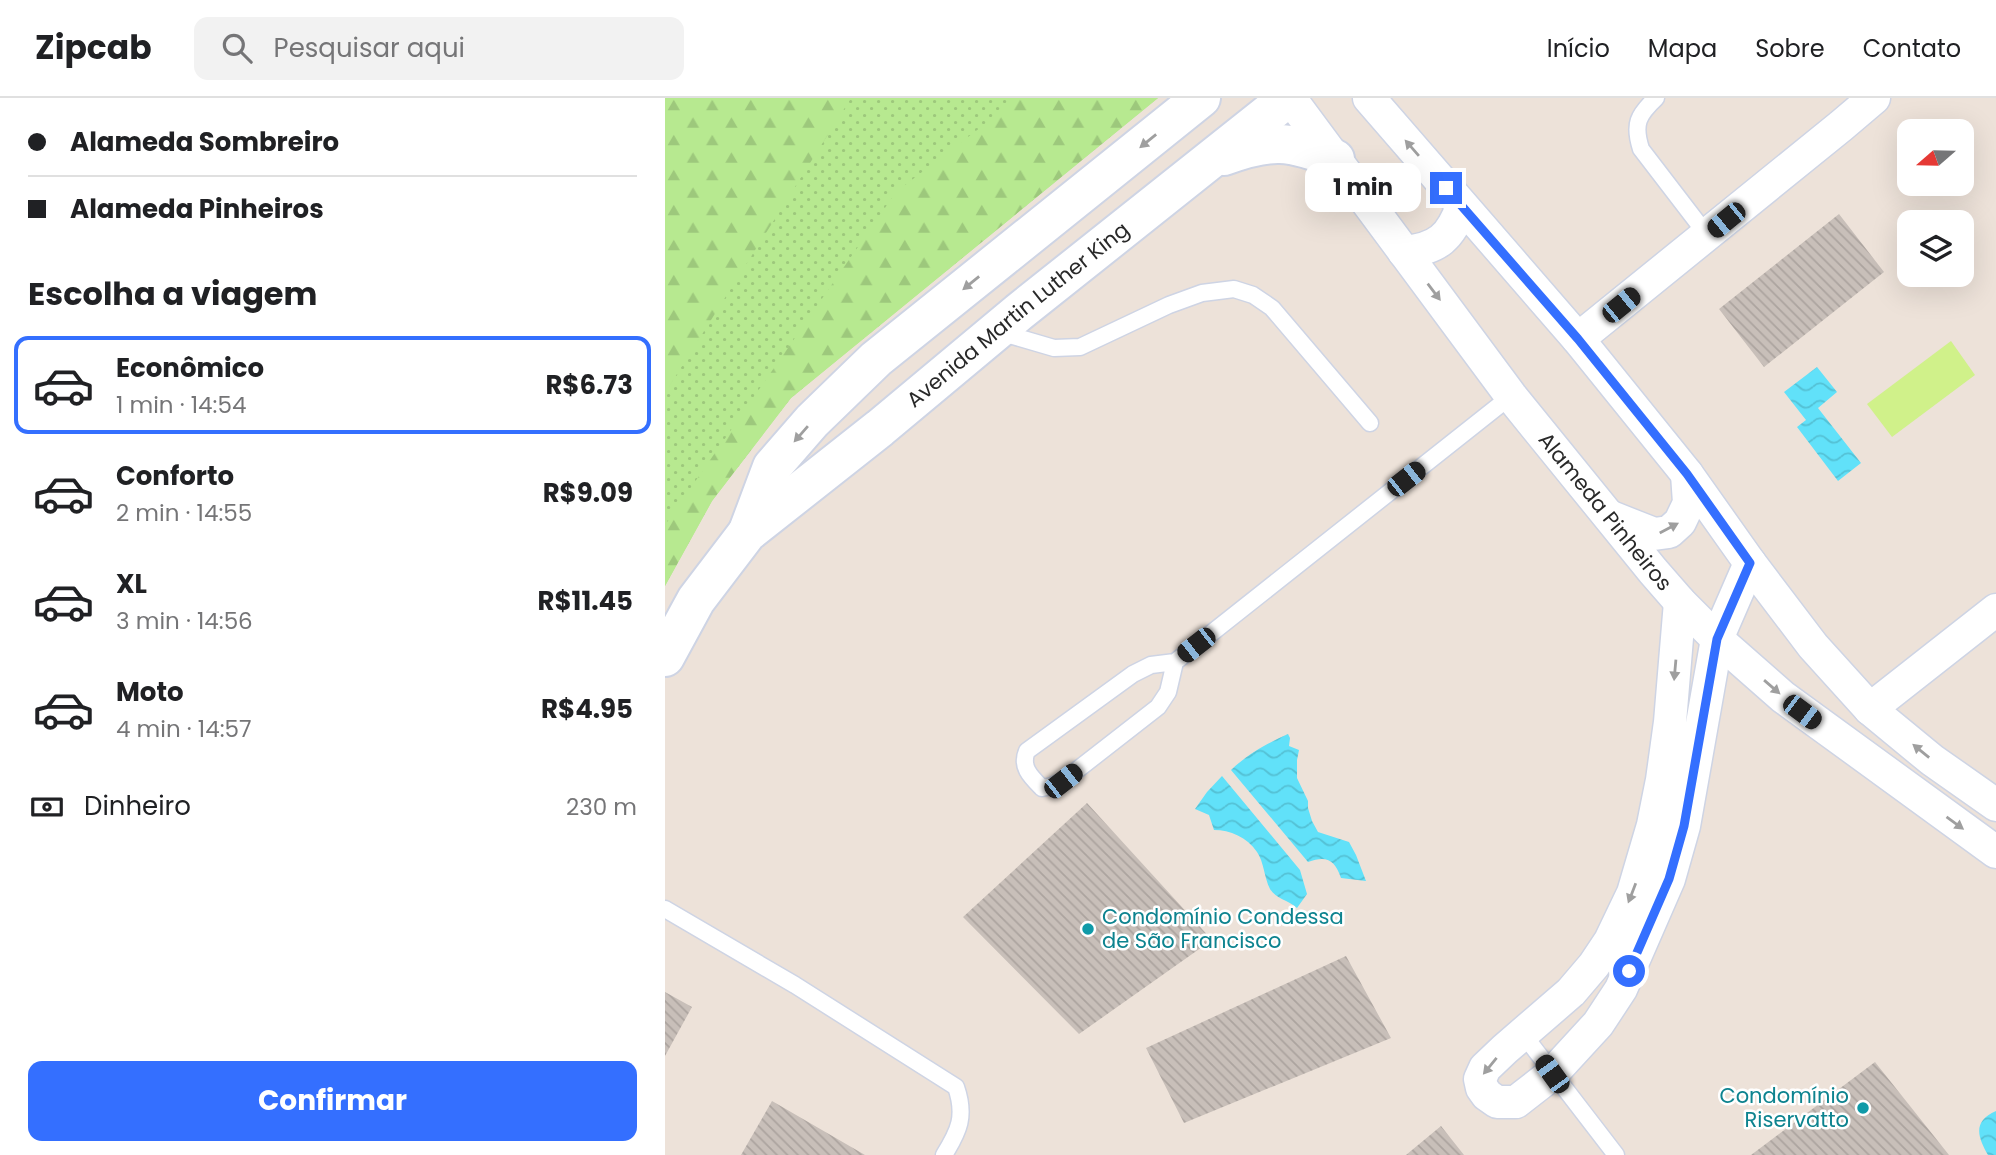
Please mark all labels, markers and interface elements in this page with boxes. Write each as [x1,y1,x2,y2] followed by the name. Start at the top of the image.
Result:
[194,17,684,80] search box
[35,24,152,71] text: Zipcab
[218,29,256,67] icon: search
[274,30,465,66] text: Pesquisar aqui
[1547,32,1610,65] text: Início
[1648,32,1717,65] text: Mapa
[1755,32,1825,65] text: Sobre
[1863,32,1961,65] text: Contato
[1897,119,1974,196] north arrow
[1897,119,1974,287] map controls
[70,124,339,160] text: Alameda Sombreiro
[1139,133,1157,147] one-way arrow
[1405,139,1420,156] one-way arrow
[1306,164,1421,212] callout: 1 min
[1333,171,1393,203] text: 1 min
[1430,172,1462,204] route end
[70,191,324,227] text: Alameda Pinheiros
[1704,199,1749,241] car
[1897,210,1974,287] button: layers
[900,215,1135,414] street label: Avenida Martin Luther King
[28,271,317,316] text: Escolha a viagem
[962,275,979,290] one-way arrow
[1427,283,1441,301] one-way arrow
[1599,284,1644,326] car
[116,350,264,386] text: Econômico
[32,354,95,417] icon: car
[545,367,633,403] text: R$6.73
[116,389,246,421] text: 1 min · 14:54
[793,425,809,443] one-way arrow
[1532,426,1679,597] street label: Alameda Pinheiros
[116,458,234,494] text: Conforto
[1383,458,1430,500] car
[32,462,95,525] icon: car
[543,475,633,511] text: R$9.09
[116,497,252,529] text: 2 min · 14:55
[1659,523,1679,535] one-way arrow
[116,566,147,602] text: XL
[32,570,95,633] icon: car
[538,583,633,619] text: R$11.45
[116,605,253,637] text: 3 min · 14:56
[1173,624,1220,666] car
[1669,659,1680,681] one-way arrow
[116,674,184,710] text: Moto
[32,678,95,741] icon: car
[1763,679,1780,695] one-way arrow
[541,691,633,727] text: R$4.95
[1779,691,1826,733] car
[116,713,252,745] text: 4 min · 14:57
[1912,743,1930,758] one-way arrow
[1040,760,1087,802] car
[28,788,66,826] icon: cash
[84,788,191,824] text: Dinheiro
[566,791,637,823] text: 230 m
[1946,816,1964,830] one-way arrow
[1627,882,1638,903] one-way arrow
[1102,902,1344,955] place label: Condomínio Condessa de São Francisco
[1080,921,1096,937] marker: Condomínio Condessa de São Francisco
[1613,955,1645,987] route start
[1532,1051,1573,1097] car
[1483,1057,1498,1074] one-way arrow
[28,1061,637,1141] button: Confirmar
[1719,1081,1849,1134] place label: Condomínio Riservatto
[1855,1100,1871,1116] marker: Condomínio Riservatto

